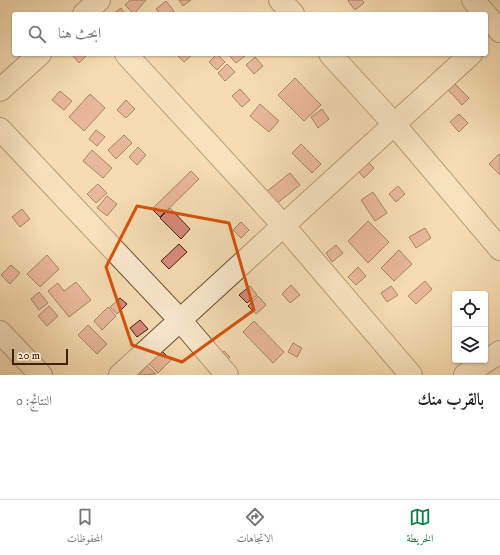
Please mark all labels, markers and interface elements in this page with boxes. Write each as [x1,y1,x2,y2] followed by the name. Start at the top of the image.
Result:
[12,12,488,56] search box
[26,23,48,45] icon: search
[58,24,101,43] text: ابحث هنا
[452,291,488,363] map controls
[452,291,488,327] button: locate
[452,327,488,363] button: layers
[12,347,68,366] scale bar
[18,349,40,363] text: 20 m
[418,389,484,411] text: بالقرب منك
[16,393,52,409] text: النتائج: 0
[67,506,103,549] tab: المحفوظات
[236,506,273,549] tab: الاتجاهات
[407,506,433,549] tab: الخريطة

